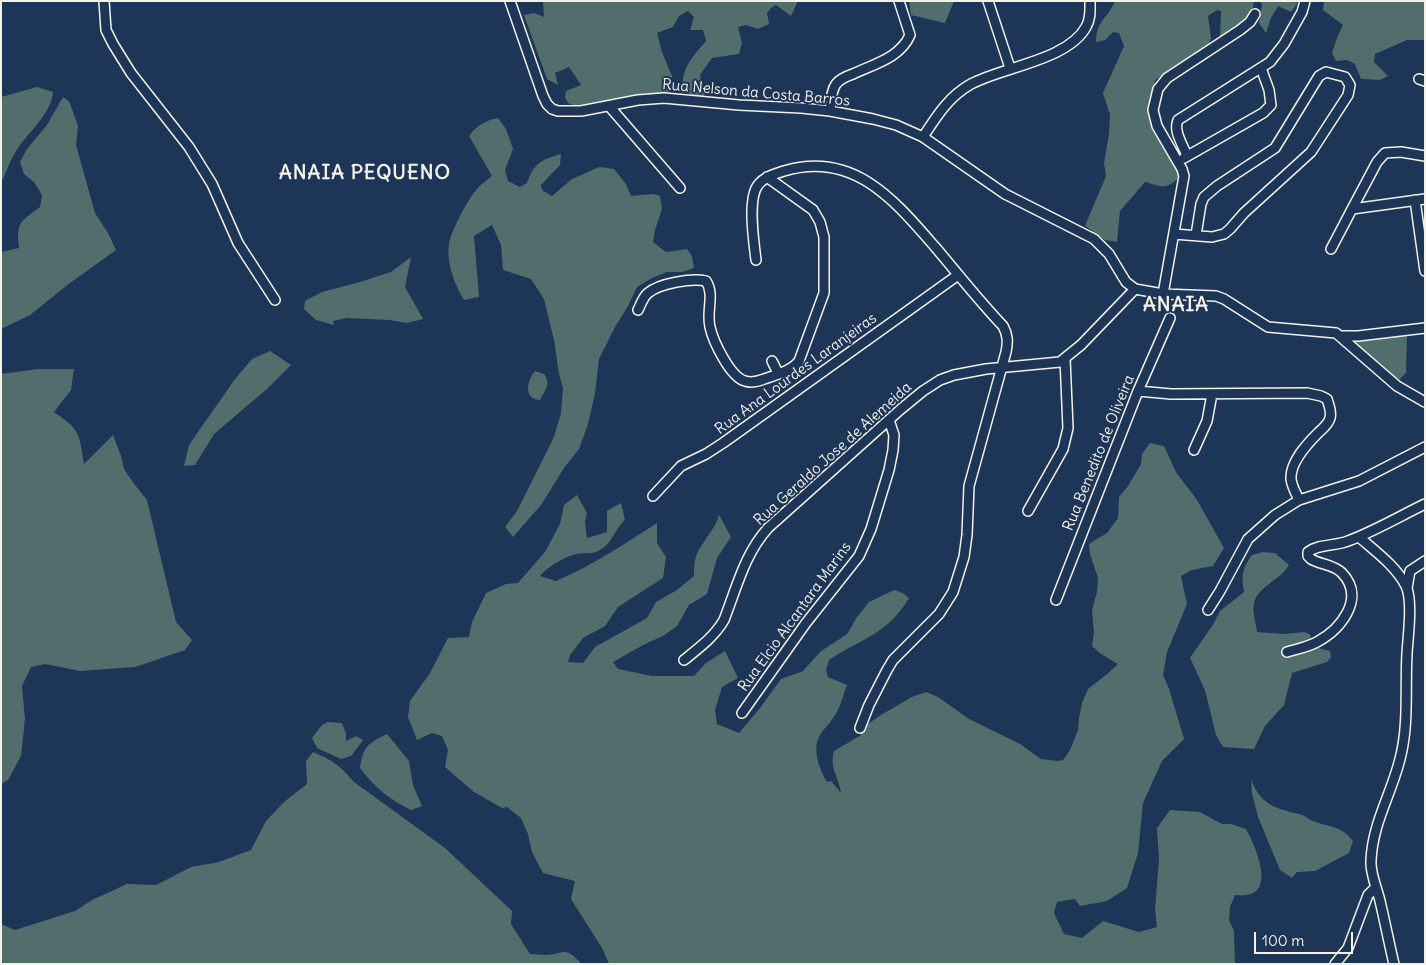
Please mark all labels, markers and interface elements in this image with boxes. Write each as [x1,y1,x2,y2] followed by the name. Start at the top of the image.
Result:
[661,76,851,110] street label: Rua Nelson da Costa Barros
[277,161,453,185] district label: ANAIA PEQUENO
[1142,293,1210,317] district label: ANAIA
[712,309,880,439] street label: Rua Ana Lourdes Laranjeiras
[1060,373,1138,533] street label: Rua Benedito de Oliveira
[750,378,916,530] street label: Rua Geraldo Jose de Alemeida
[735,539,855,695] street label: Rua Elcio Alcantara Marins
[1256,922,1355,954] scale bar
[1262,931,1304,950] text: 100 m

